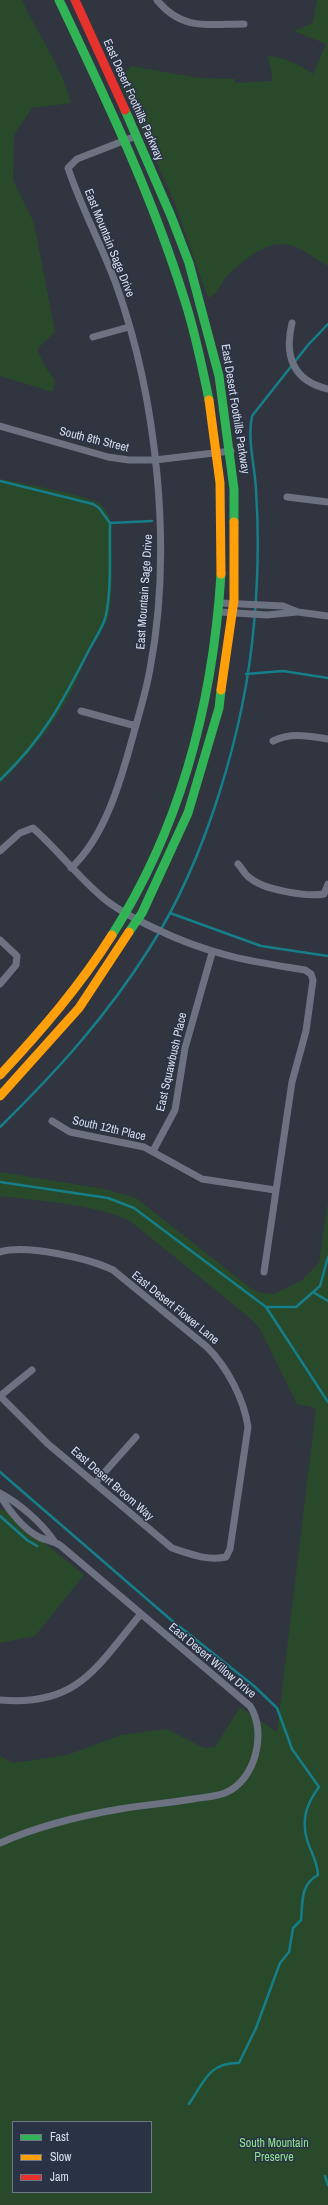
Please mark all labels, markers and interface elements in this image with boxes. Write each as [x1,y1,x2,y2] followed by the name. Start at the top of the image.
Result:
[100,37,166,163] street label: East Desert Foothills Parkway
[81,187,137,299] street label: East Mountain Sage Drive
[218,343,252,475] street label: East Desert Foothills Parkway
[58,424,130,456] street label: South 8th Street
[134,534,156,650] street label: East Mountain Sage Drive
[154,1011,190,1113] street label: East Squawbush Place
[71,1114,147,1144] street label: South 12th Place
[128,1268,222,1348] street label: East Desert Flower Lane
[68,1444,156,1524] street label: East Desert Broom Way
[165,1620,259,1702] street label: East Desert Willow Drive
[12,2121,152,2193] legend
[50,2129,69,2145] text: Fast
[239,2137,309,2165] park label: South Mountain Preserve
[50,2149,71,2165] text: Slow
[50,2169,69,2185] text: Jam

